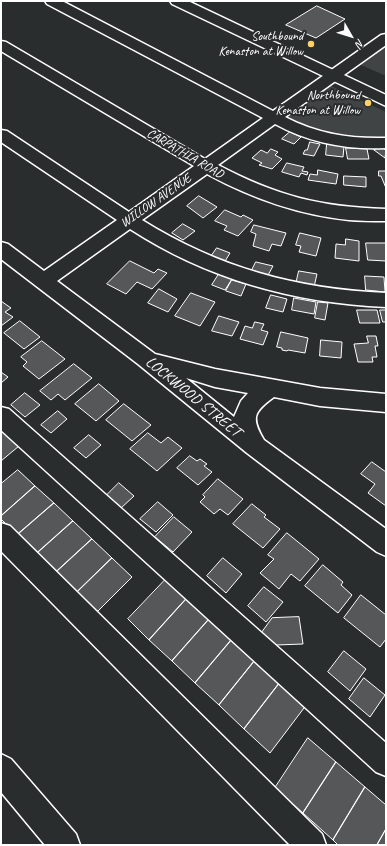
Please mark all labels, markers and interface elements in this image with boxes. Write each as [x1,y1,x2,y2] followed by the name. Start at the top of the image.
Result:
[331,16,371,56] north arrow
[218,29,303,60] place label: Southbound Kenaston at Willow
[353,36,368,51] text: N
[306,39,316,49] marker: Southbound Kenaston at Willow
[275,88,360,119] place label: Northbound Kenaston at Willow
[363,98,373,108] marker: Northbound Kenaston at Willow
[144,126,226,182] street label: CARPATHIA ROAD
[118,171,194,231] street label: WILLOW AVENUE
[141,353,245,441] street label: LOCKWOOD STREET

